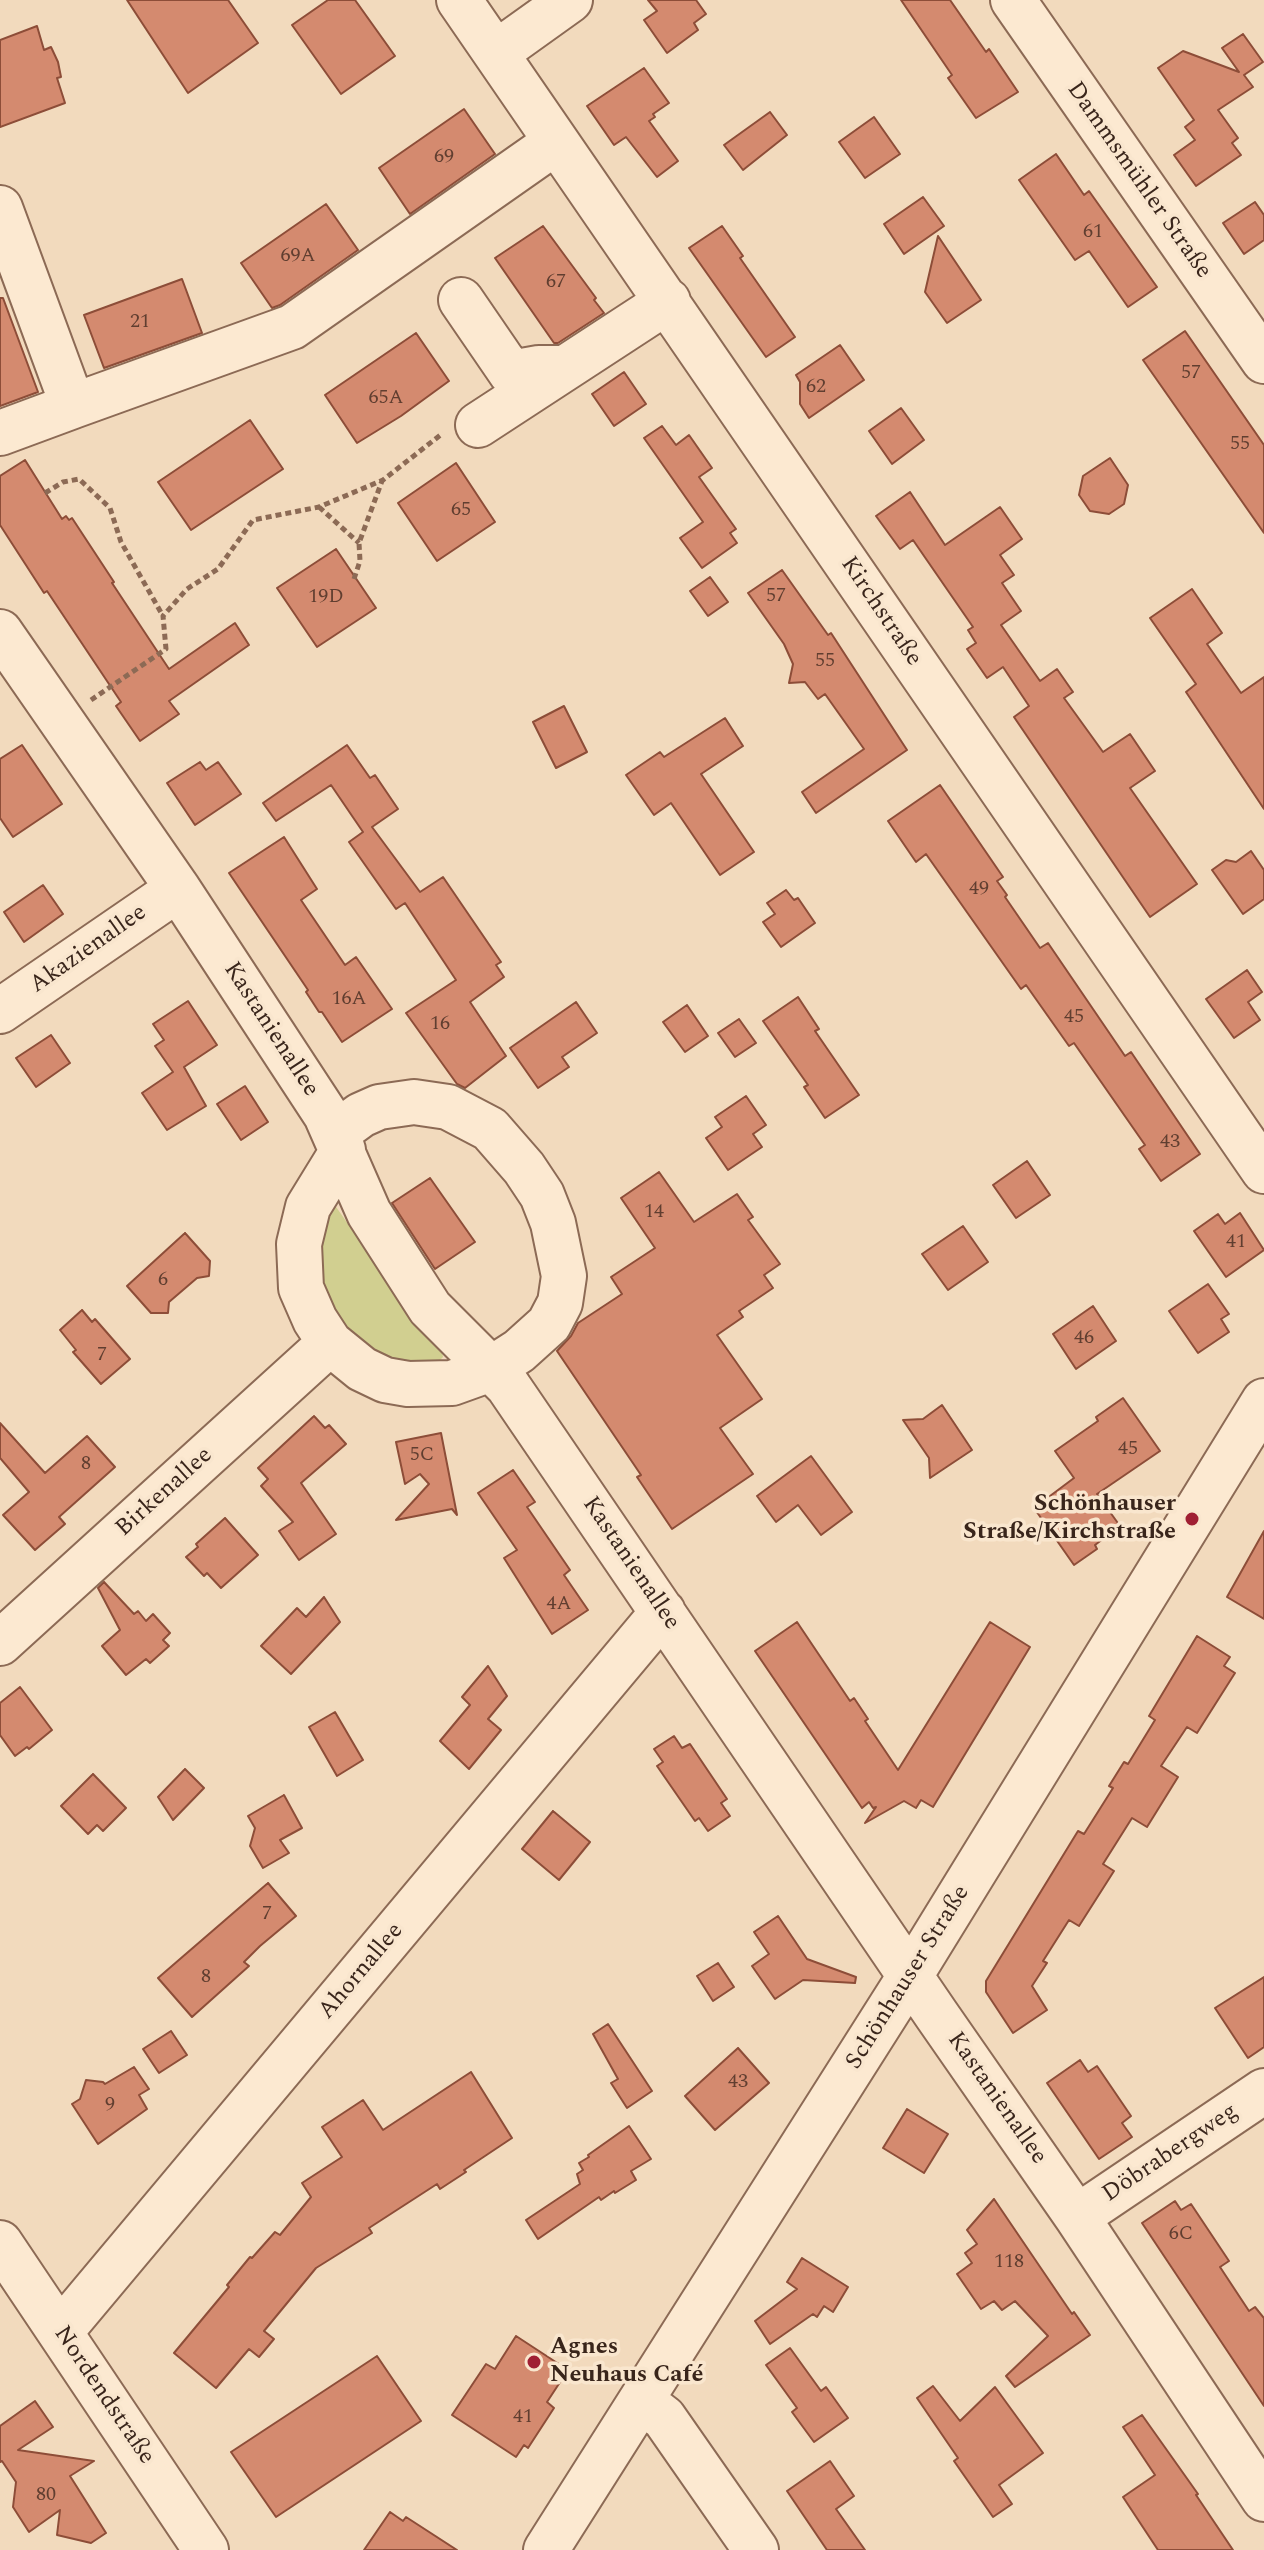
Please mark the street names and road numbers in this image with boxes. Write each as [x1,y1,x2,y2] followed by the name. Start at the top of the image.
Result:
[1059,77,1217,285] street label: Dammsmühler Straße
[833,552,927,672] street label: Kirchstraße
[25,899,153,1001] street label: Akazienallee
[216,957,324,1103] street label: Kastanienallee
[111,1442,219,1544] street label: Birkenallee
[575,1492,685,1636] street label: Kastanienallee
[841,1881,977,2075] street label: Schönhauser Straße
[313,1918,411,2026] street label: Ahornallee
[940,2027,1052,2171] street label: Kastanienallee
[1098,2098,1244,2210] street label: Döbrabergweg
[46,2321,160,2471] street label: Nordendstraße

